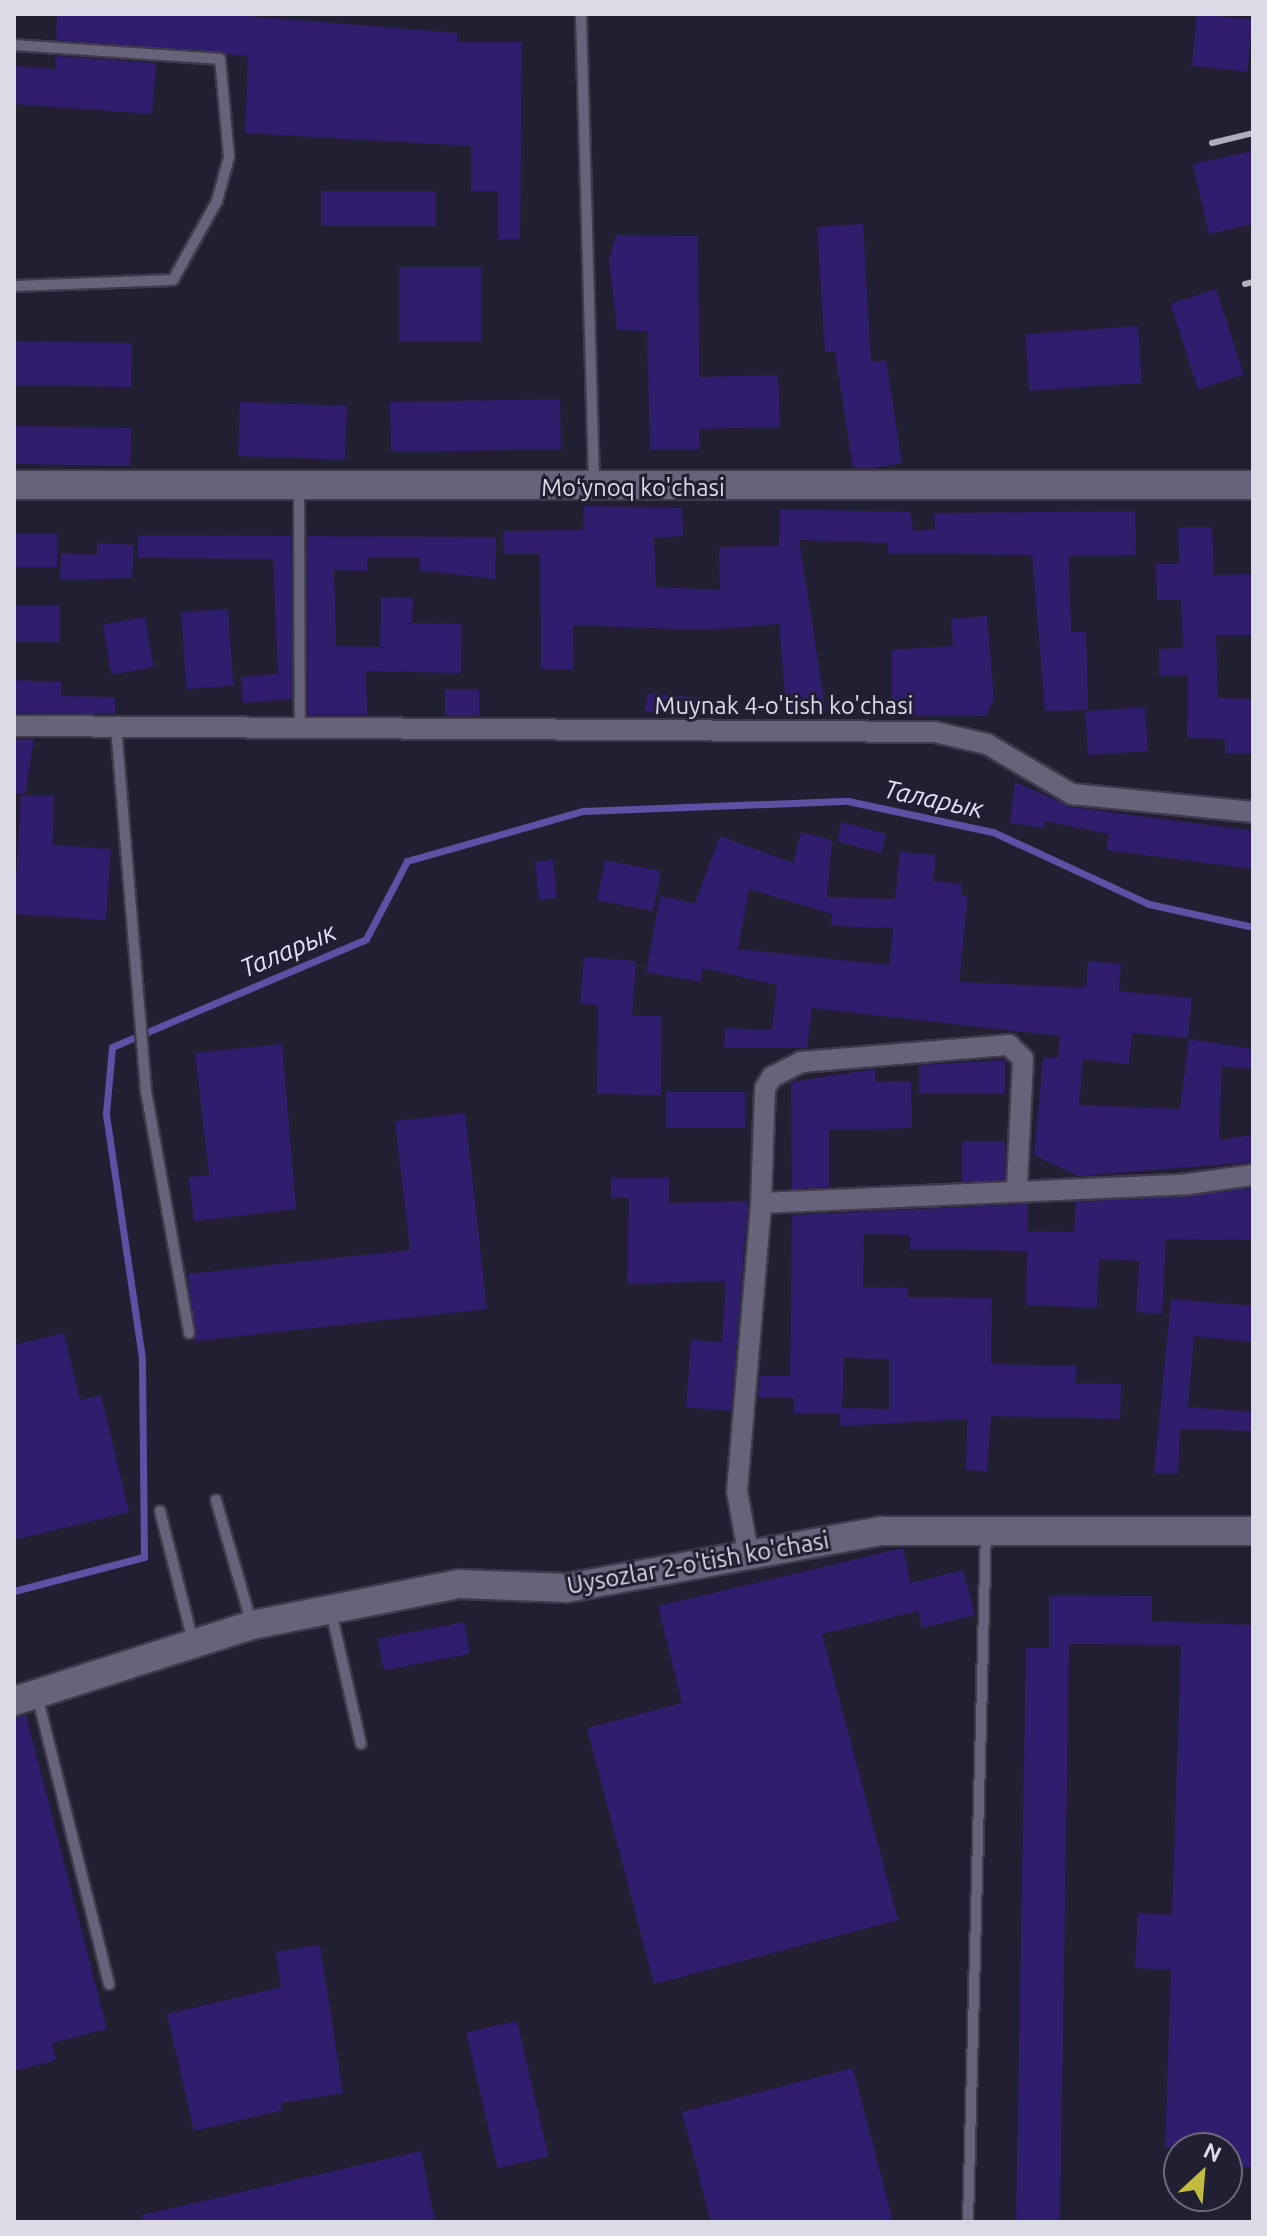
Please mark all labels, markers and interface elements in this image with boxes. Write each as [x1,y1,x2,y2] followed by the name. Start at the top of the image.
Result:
[541,474,725,502] street label: Moʻynoq ko'chasi
[655,692,913,720] street label: Muynak 4-o'tish ko'chasi
[881,773,987,825] water label: Таларык
[235,916,341,984] water label: Таларык
[565,1526,831,1600] street label: Uysozlar 2-o'tish ko'chasi
[1163,2132,1243,2212] north arrow
[1200,2137,1226,2167] text: N

